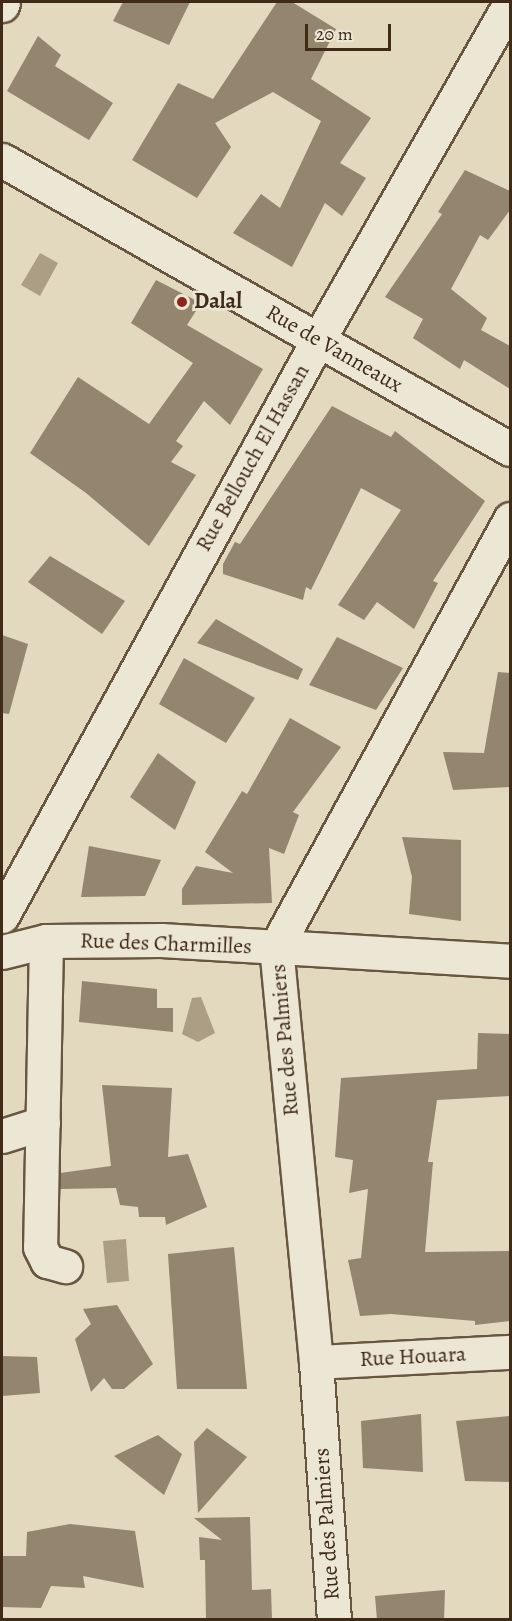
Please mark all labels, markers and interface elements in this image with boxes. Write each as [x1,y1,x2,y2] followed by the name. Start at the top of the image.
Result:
[308,12,394,50] scale bar
[316,22,353,46] text: 20 m
[194,289,242,315] place label: Dalal
[175,295,189,309] marker: Dalal
[261,299,407,399] street label: Rue de Vanneaux
[191,360,315,556] street label: Rue Bellouch El Hassan
[80,928,252,960] street label: Rue des Charmilles
[265,963,305,1117] street label: Rue des Palmiers
[359,1341,467,1373] street label: Rue Houara
[309,1447,345,1601] street label: Rue des Palmiers

